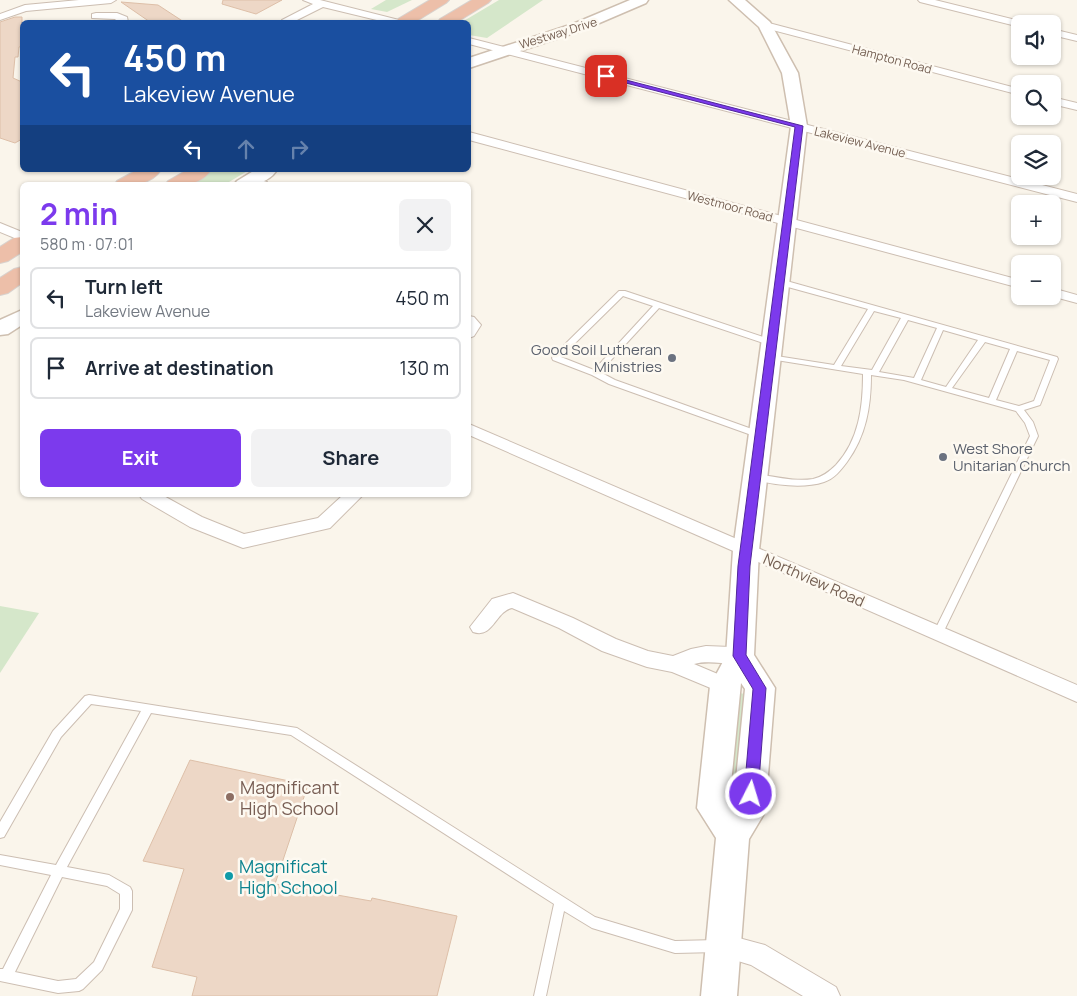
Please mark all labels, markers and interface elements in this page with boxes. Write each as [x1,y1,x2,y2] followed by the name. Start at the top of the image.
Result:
[517,13,599,53] street label: Westway Drive
[1011,15,1061,305] map controls
[1011,15,1061,65] button: sound
[123,34,226,82] text: 450 m
[40,40,105,105] icon: left
[850,40,934,78] street label: Hampton Road
[585,55,627,97] pin
[592,62,620,90] icon: arrive
[1011,75,1061,125] button: search
[123,79,295,109] text: Lakeview Avenue
[812,122,908,162] street label: Lakeview Avenue
[179,135,207,163] icon: left
[232,135,260,163] icon: ahead
[285,135,313,163] icon: right
[1011,135,1061,185] button: layers
[685,186,775,226] street label: Westmoor Road
[40,193,118,234] text: 2 min
[1011,195,1061,245] button: +
[399,199,451,251] button: close
[40,233,134,255] text: 580 m · 07:01
[1011,255,1061,305] button: −
[85,274,163,300] text: Turn left
[42,284,70,312] icon: left
[395,285,449,311] text: 450 m
[85,300,210,322] text: Lakeview Avenue
[531,339,662,377] place label: Good Soil Lutheran Ministries
[666,352,678,364] marker: Good Soil Lutheran Ministries
[42,354,70,382] icon: arrive
[85,355,274,381] text: Arrive at destination
[400,355,449,381] text: 130 m
[40,429,241,487] button: Exit
[251,429,451,487] button: Share
[953,438,1071,476] place label: West Shore Unitarian Church
[937,451,949,463] marker: West Shore Unitarian Church
[760,548,868,612] street label: Northview Road
[724,767,776,819] position arrow
[240,775,339,820] place label: Magnificant High School
[224,791,236,803] marker: Magnificant High School
[239,854,338,899] place label: Magnificat High School
[223,870,235,882] marker: Magnificat High School

